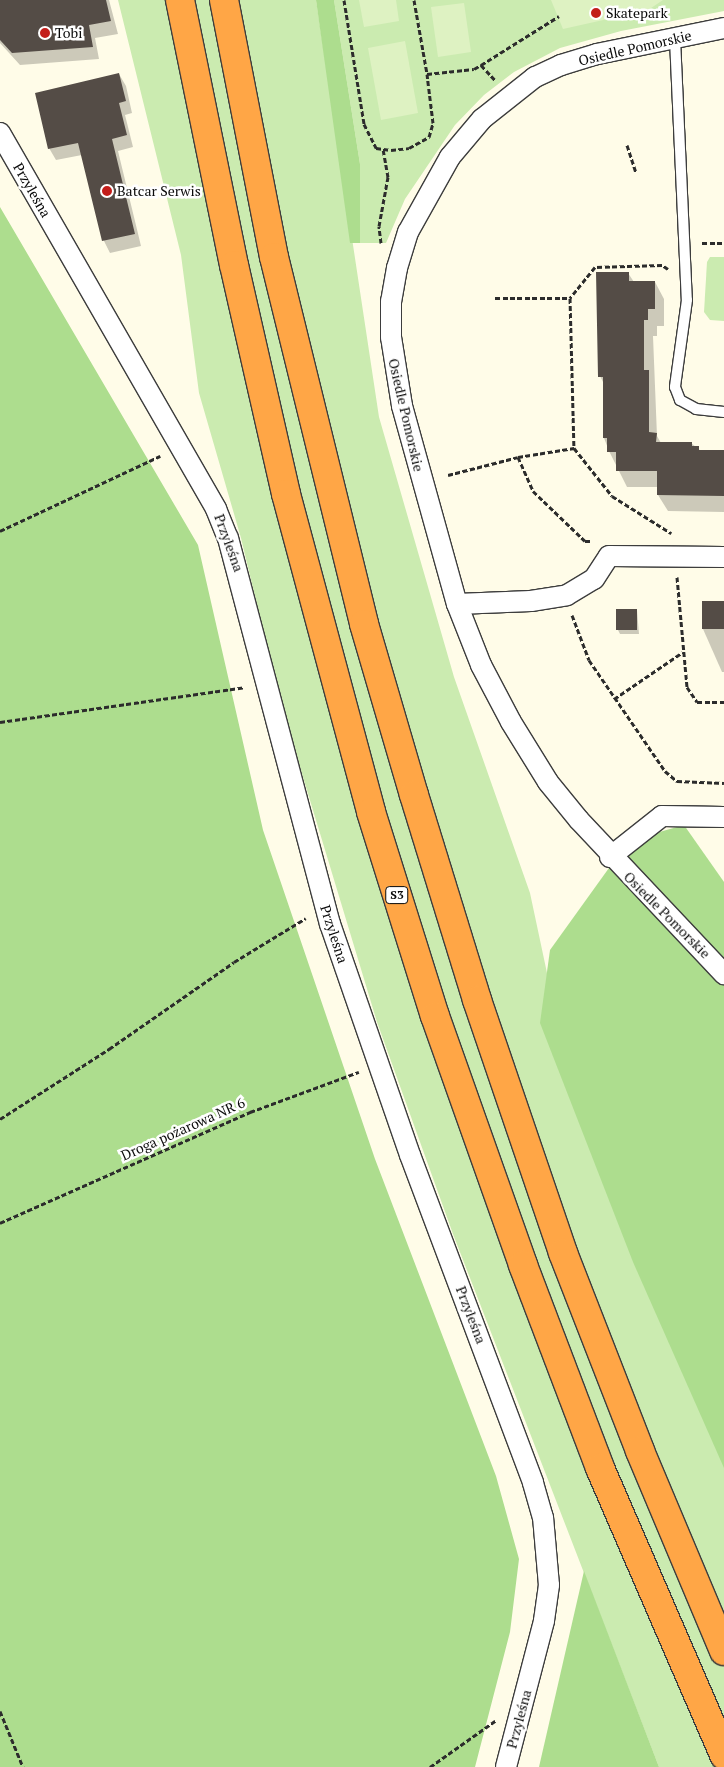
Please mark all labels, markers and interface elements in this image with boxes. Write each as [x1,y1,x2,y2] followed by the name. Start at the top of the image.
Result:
[606,5,668,21] place label: Skatepark
[590,7,602,19] marker: Skatepark
[55,25,82,41] place label: Tobi
[39,27,51,39] marker: Tobi
[577,27,693,69] street label: Osiedle Pomorskie
[10,160,54,220] street label: Przyleśna
[117,183,201,199] place label: Batcar Serwis
[101,185,113,197] marker: Batcar Serwis
[385,357,427,473] street label: Osiedle Pomorskie
[211,512,247,574] street label: Przyleśna
[620,868,714,962] street label: Osiedle Pomorskie
[384,886,410,904] road number: S3
[317,903,351,965] street label: Przyleśna
[118,1094,248,1164] street label: Droga pożarowa NR 6
[452,1284,490,1346] street label: Przyleśna
[503,1688,535,1750] street label: Przyleśna

